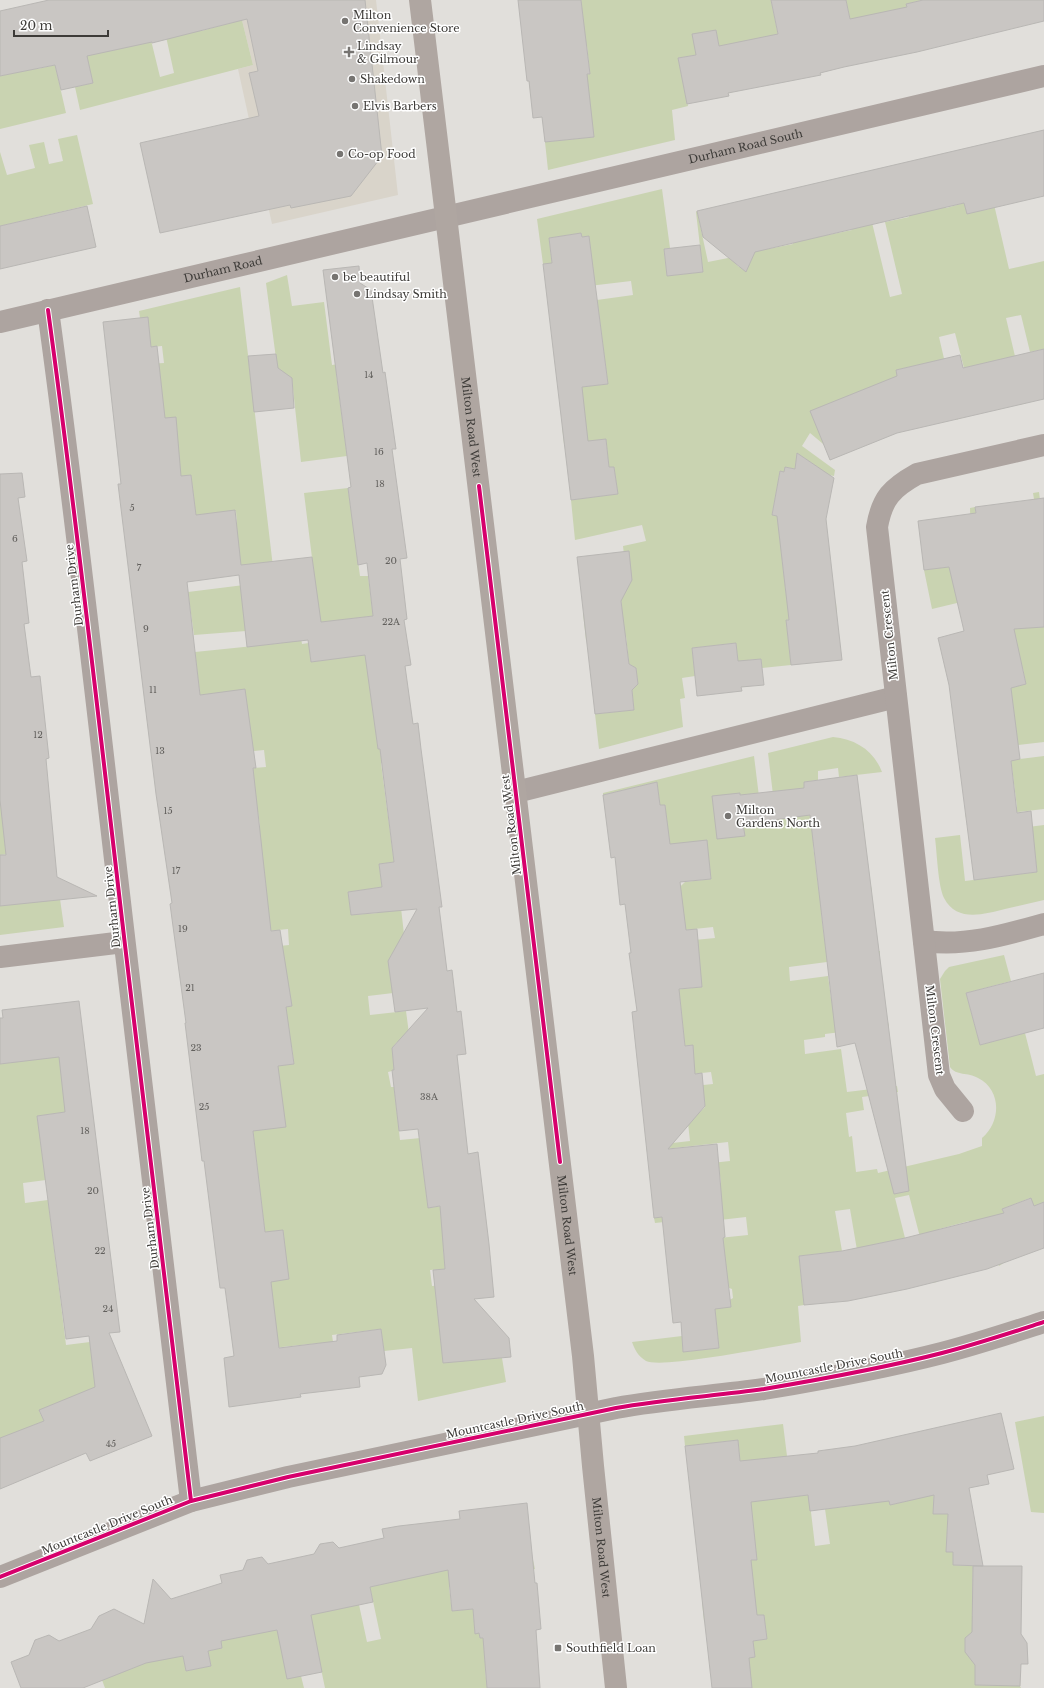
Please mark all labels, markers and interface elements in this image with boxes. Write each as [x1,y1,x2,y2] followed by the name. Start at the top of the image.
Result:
[353,8,460,35] place label: Milton Convenience Store
[14,12,108,38] scale bar
[340,16,350,26] marker: Milton Convenience Store
[20,18,52,33] text: 20 m
[357,39,419,66] place label: Lindsay & Gilmour
[344,47,354,57] marker: Lindsay & Gilmour
[360,72,425,86] place label: Shakedown
[347,74,357,84] marker: Shakedown
[363,99,437,113] place label: Elvis Barbers
[350,101,360,111] marker: Elvis Barbers
[687,126,805,167] street label: Durham Road South
[348,147,416,161] place label: Co-op Food
[335,149,345,159] marker: Co-op Food
[182,253,264,286] street label: Durham Road
[342,270,410,284] place label: be beautiful
[330,272,340,282] marker: be beautiful
[365,287,447,301] place label: Lindsay Smith
[352,289,362,299] marker: Lindsay Smith
[364,369,374,380] house number: 14
[458,376,484,479] street label: Milton Road West
[374,446,384,457] house number: 16
[375,478,385,489] house number: 18
[129,502,135,513] house number: 5
[12,533,18,544] house number: 6
[62,543,86,627] street label: Durham Drive
[385,555,397,566] house number: 20
[137,562,142,573] house number: 7
[877,588,901,681] street label: Milton Crescent
[382,616,401,627] house number: 22A
[143,623,149,634] house number: 9
[149,684,157,695] house number: 11
[33,729,43,740] house number: 12
[155,745,165,756] house number: 13
[498,773,524,876] street label: Milton Road West
[736,803,820,830] place label: Milton Gardens North
[163,805,173,816] house number: 15
[723,811,733,821] marker: Milton Gardens North
[101,865,123,949] street label: Durham Drive
[172,865,181,876] house number: 17
[178,923,188,934] house number: 19
[185,982,195,993] house number: 21
[923,984,948,1077] street label: Milton Crescent
[190,1042,202,1053] house number: 23
[420,1091,439,1102] house number: 38A
[199,1101,209,1112] house number: 25
[80,1125,90,1136] house number: 18
[554,1174,580,1277] street label: Milton Road West
[87,1185,99,1196] house number: 20
[138,1186,162,1270] street label: Durham Drive
[94,1245,106,1256] house number: 22
[103,1303,113,1314] house number: 24
[764,1346,905,1386] street label: Mountcastle Drive South
[445,1398,585,1441] street label: Mountcastle Drive South
[106,1438,116,1449] house number: 45
[39,1492,175,1558] street label: Mountcastle Drive South
[589,1496,614,1599] street label: Milton Road West
[566,1641,656,1655] place label: Southfield Loan
[553,1643,563,1653] marker: Southfield Loan

